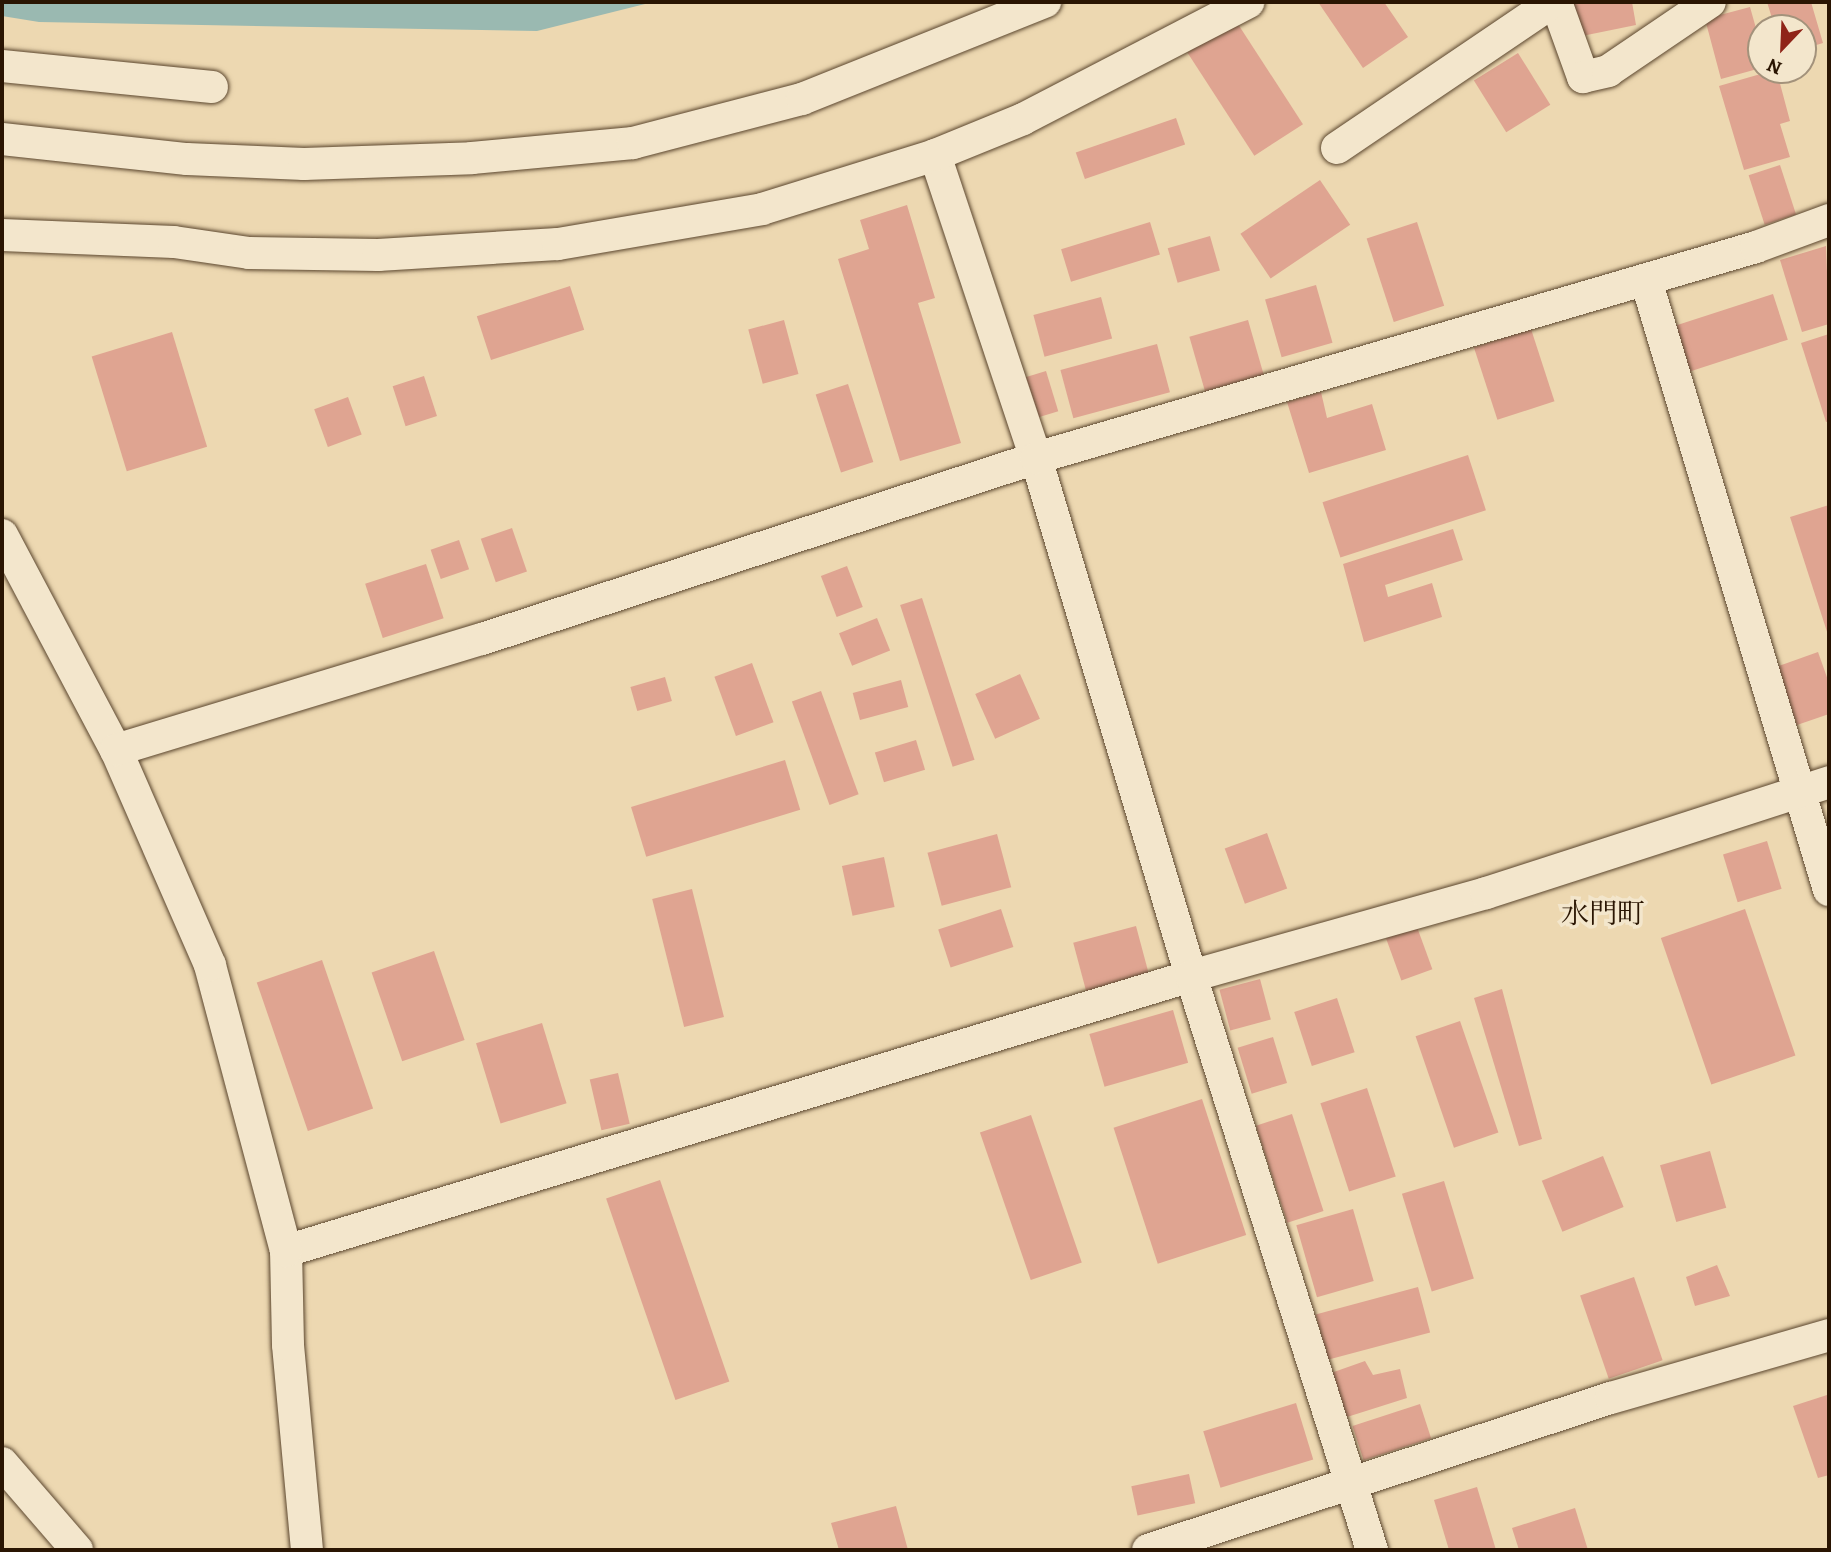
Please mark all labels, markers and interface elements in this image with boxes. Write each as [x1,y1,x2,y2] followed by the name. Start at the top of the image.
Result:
[1747,14,1817,84] north arrow
[1763,52,1786,81] text: N
[1561,897,1645,931] district label: 水門町

